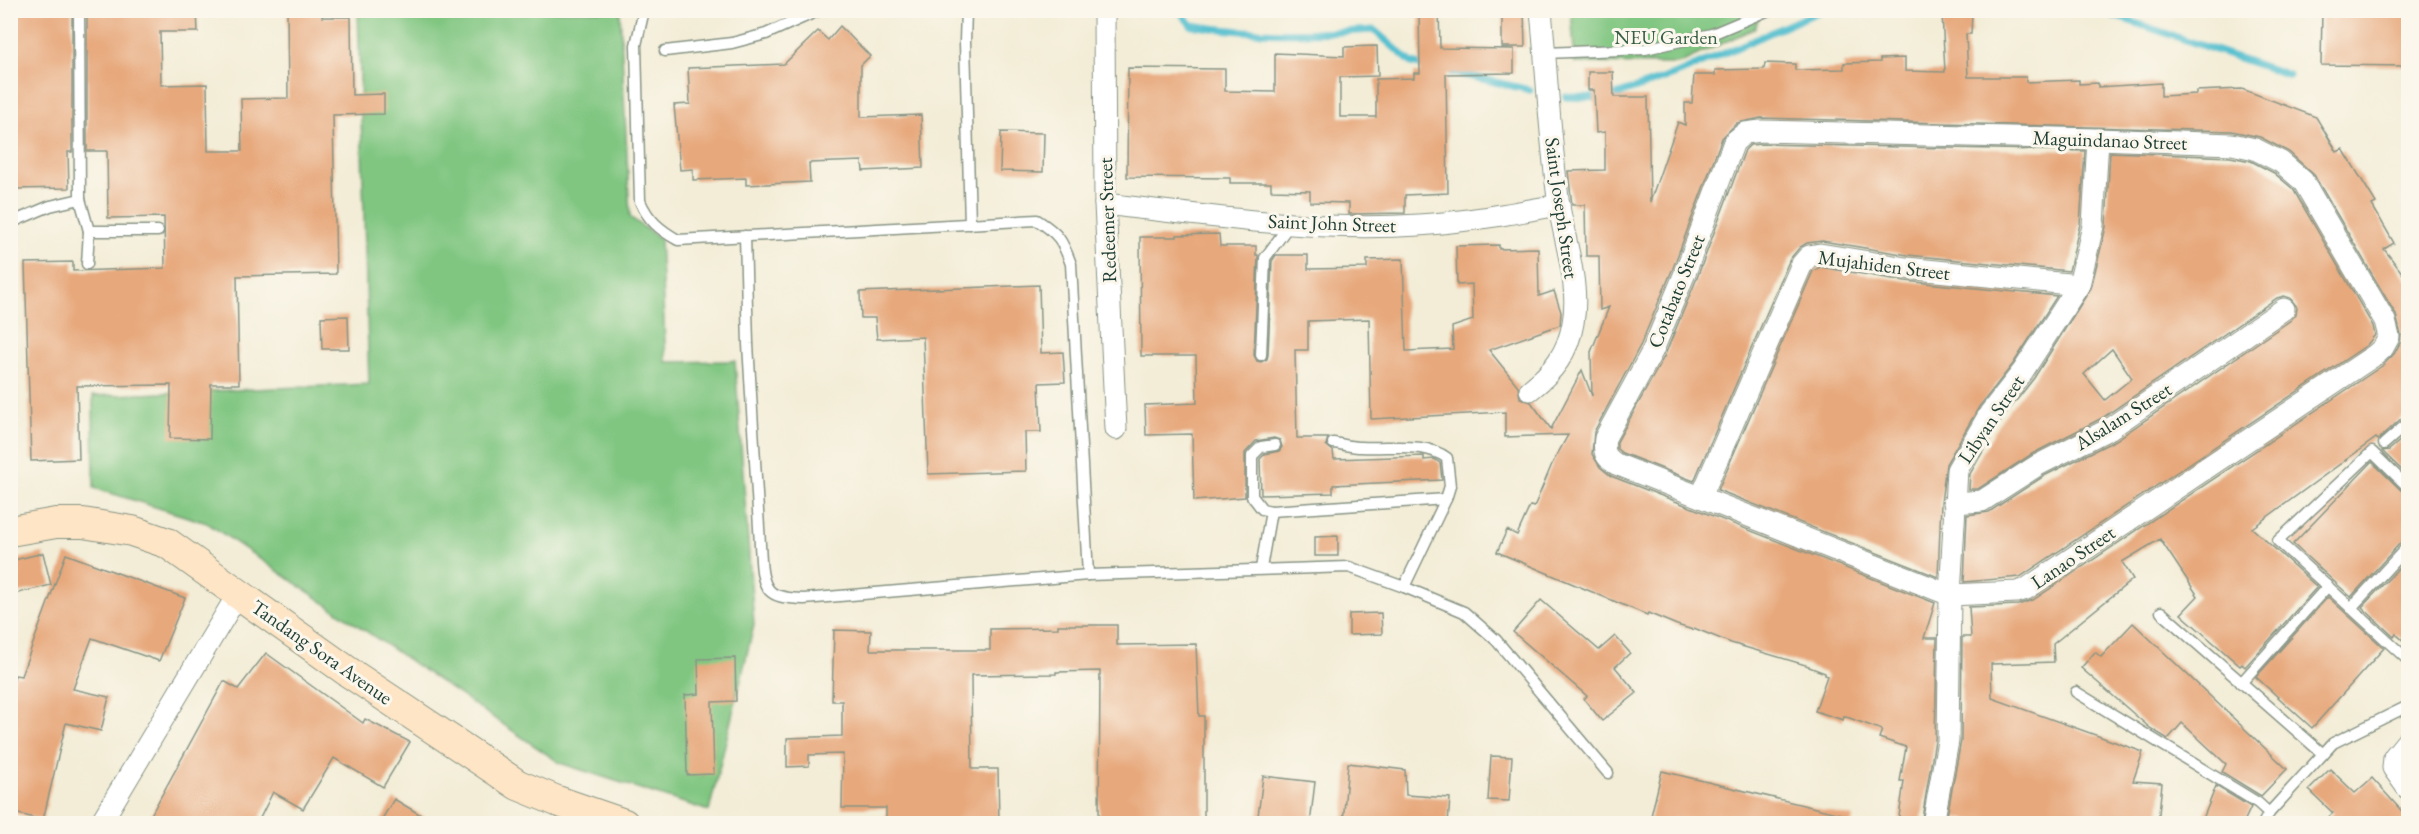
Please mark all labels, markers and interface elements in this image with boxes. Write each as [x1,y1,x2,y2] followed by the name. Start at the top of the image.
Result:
[1614,24,1718,50] park label: NEU Garden
[2032,124,2189,156] street label: Maguindanao Street
[1539,136,1585,281] street label: Saint Joseph Street
[1092,156,1122,283] street label: Redeemer Street
[1267,208,1397,238] street label: Saint John Street
[1641,230,1711,352] street label: Cotabato Street
[1817,244,1952,286] street label: Mujahiden Street
[1952,369,2031,468] street label: Libyan Street
[2069,376,2177,457] street label: Alsalam Street
[2026,519,2121,595] street label: Lanao Street
[246,594,398,710] street label: Tandang Sora Avenue

